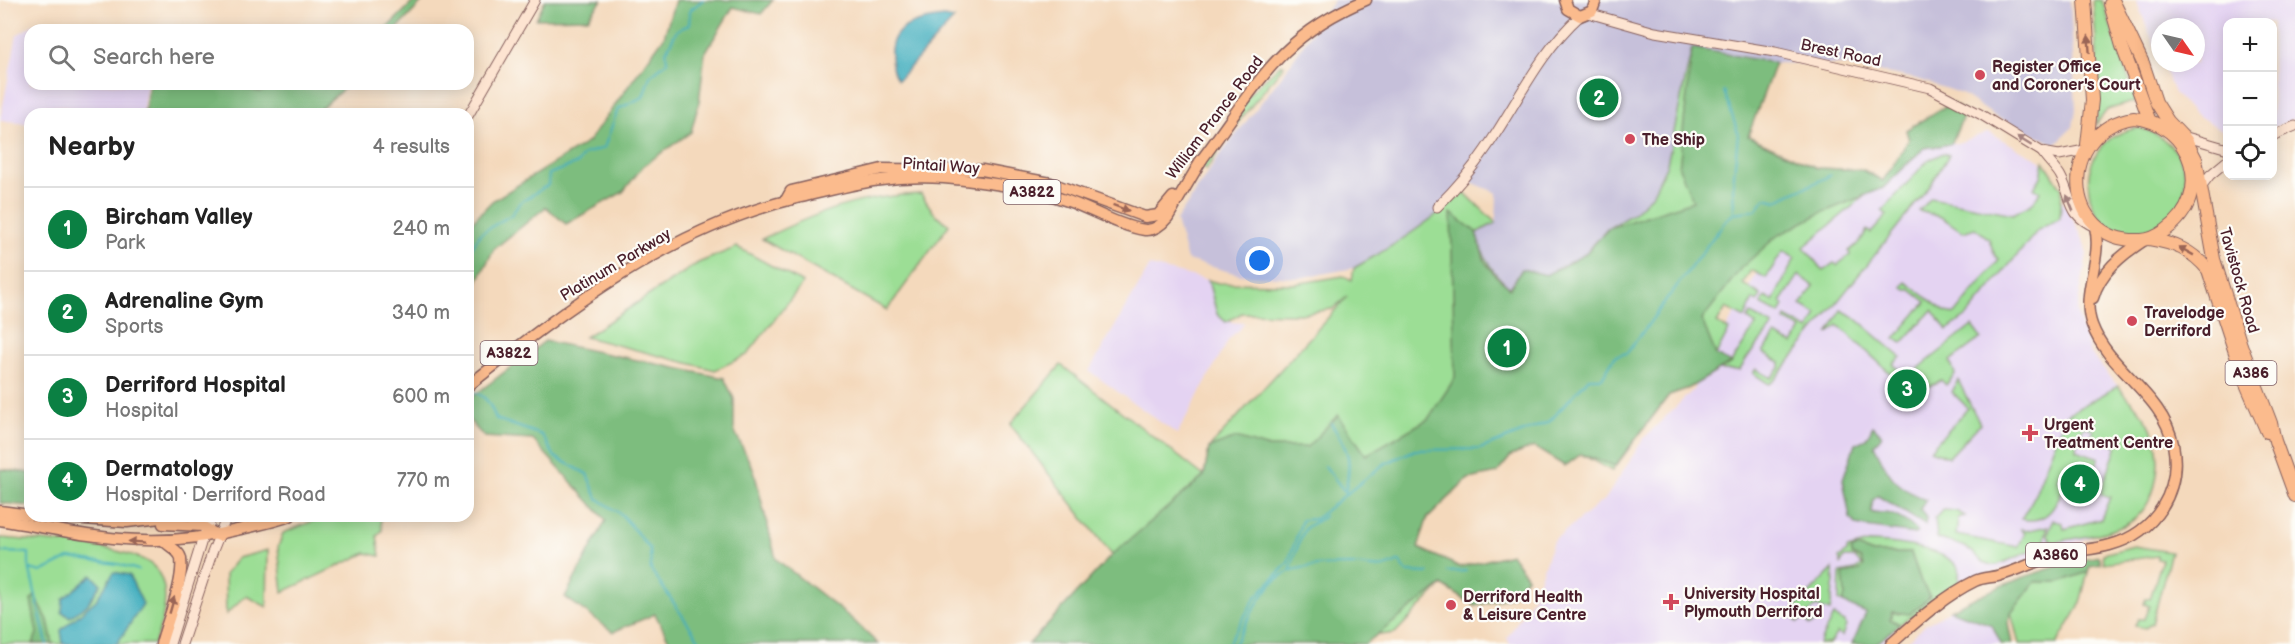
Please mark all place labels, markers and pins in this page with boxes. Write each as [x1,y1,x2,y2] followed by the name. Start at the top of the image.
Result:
[1992,58,2141,95] place label: Register Office and Coroner's Court
[1973,68,1987,82] marker: Register Office and Coroner's Court
[1580,76,1618,120] pin: 2
[1642,131,1705,150] place label: The Ship
[1623,132,1637,146] marker: The Ship
[2144,304,2224,341] place label: Travelodge Derriford
[2125,314,2139,328] marker: Travelodge Derriford
[1488,326,1526,370] pin: 1
[1888,366,1926,412] pin: 3
[2044,416,2173,453] place label: Urgent Treatment Centre
[2021,424,2039,442] marker: Urgent Treatment Centre
[2060,462,2100,506] pin: 4
[1684,585,1823,622] place label: University Hospital Plymouth Derriford
[1463,588,1586,625] place label: Derriford Health & Leisure Centre
[1662,593,1680,611] marker: University Hospital Plymouth Derriford
[1444,598,1458,612] marker: Derriford Health & Leisure Centre

